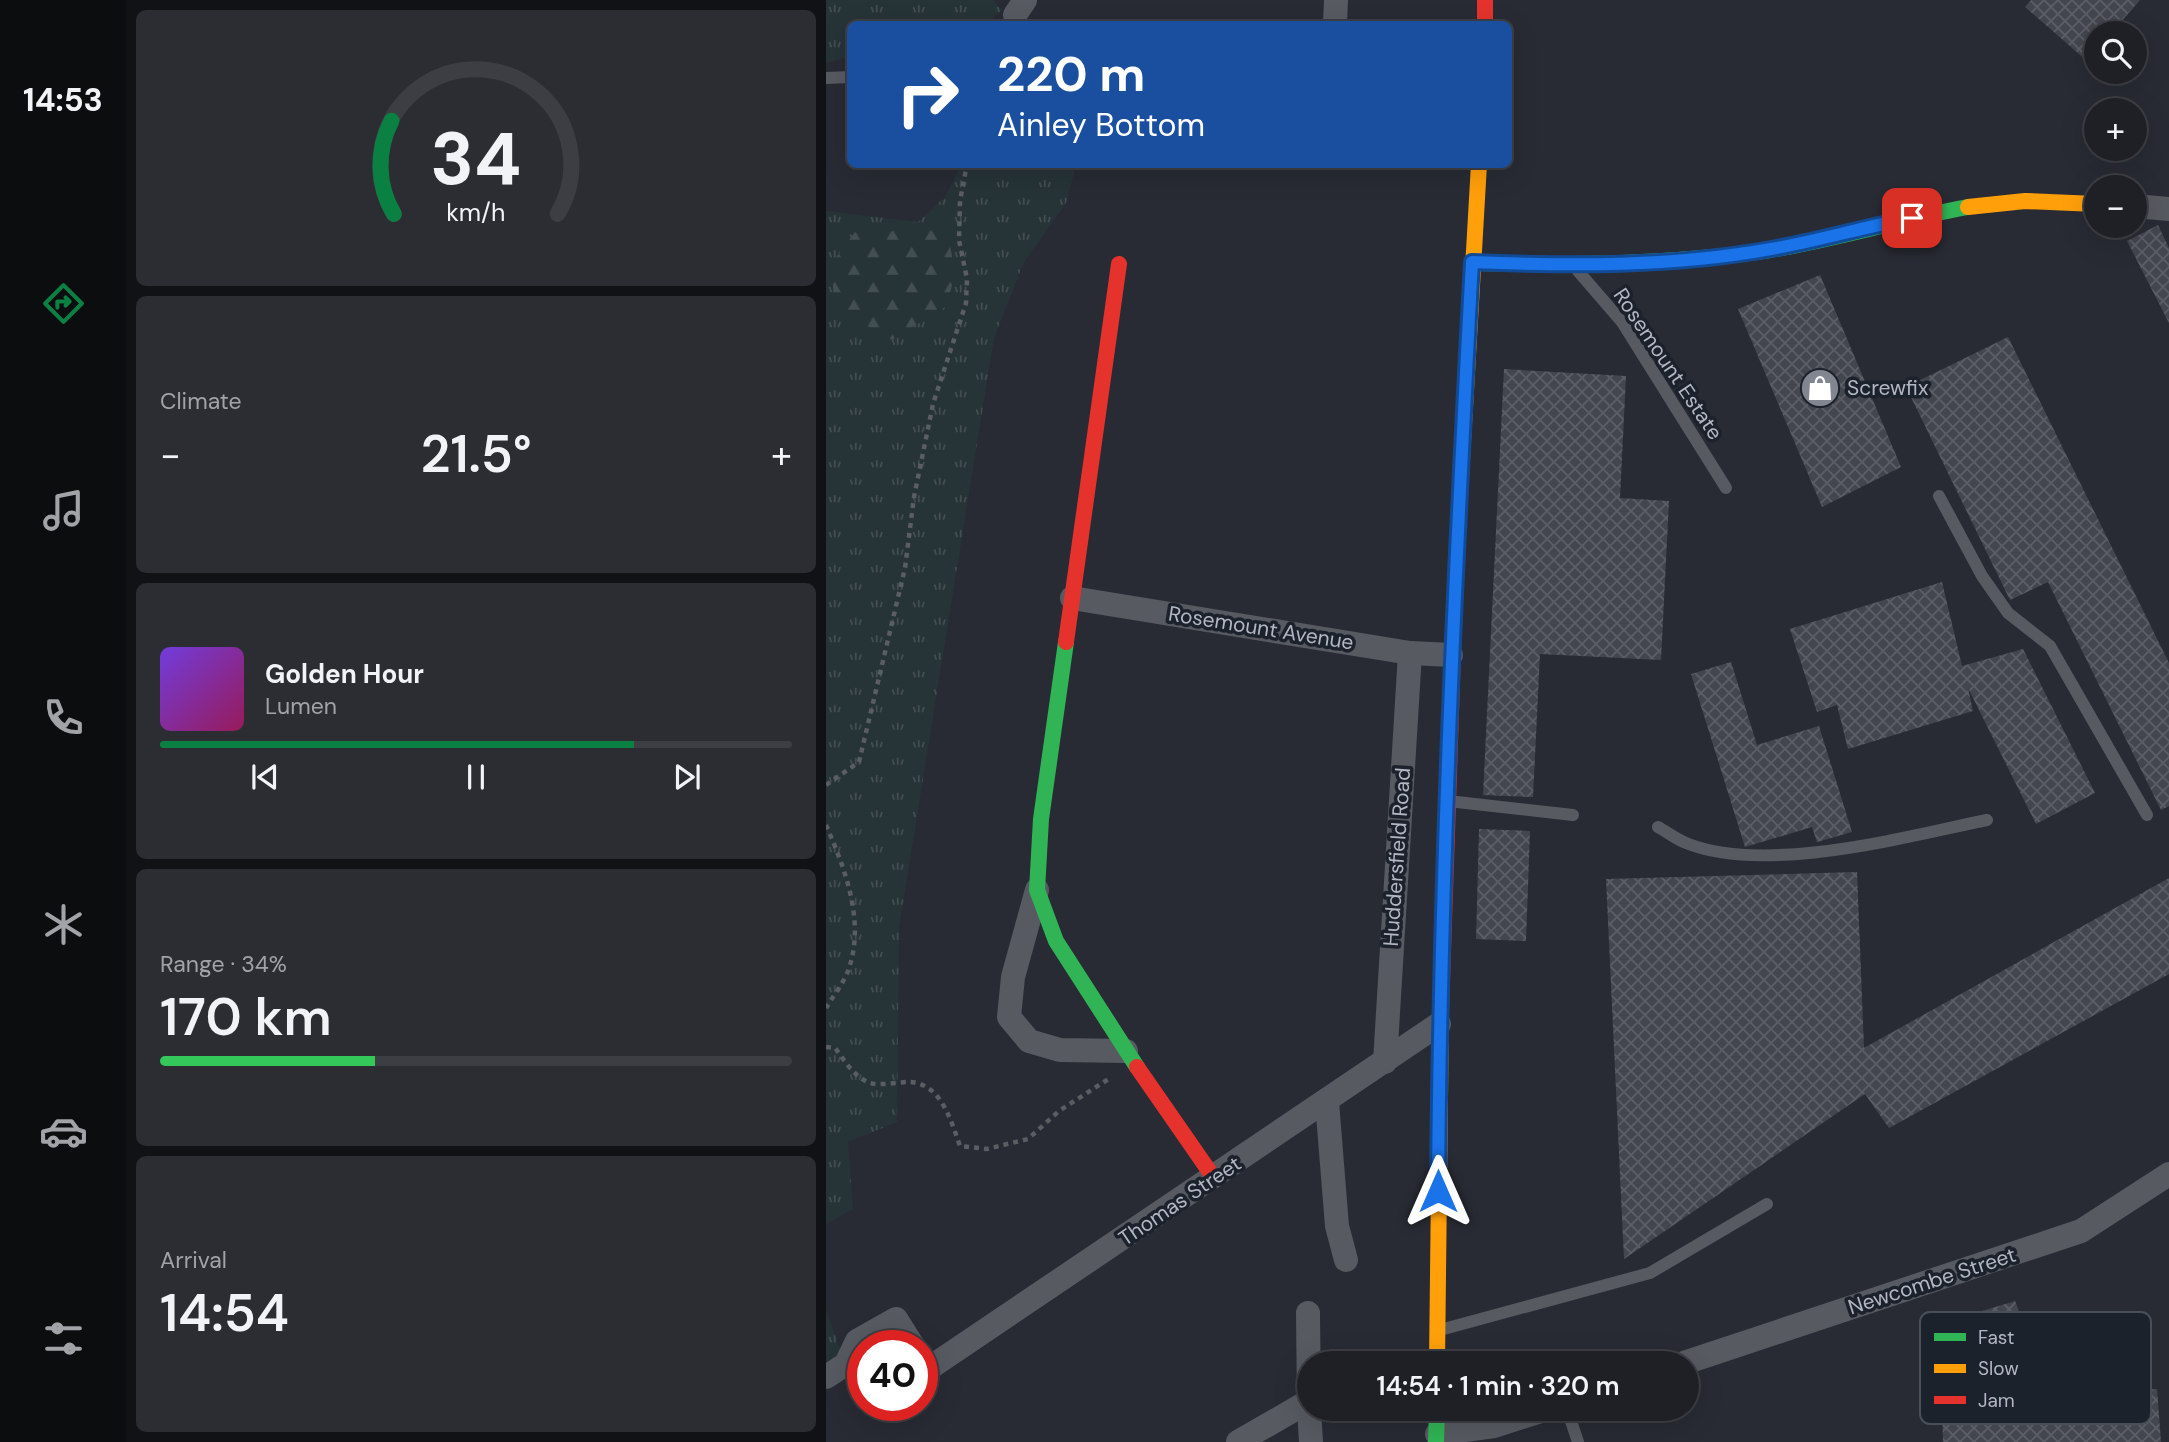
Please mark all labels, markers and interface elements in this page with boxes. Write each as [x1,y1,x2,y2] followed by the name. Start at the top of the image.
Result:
[2084,21,2147,238] map controls
[2084,21,2147,84] button: search
[997,42,1145,106] text: 220 m
[882,49,973,140] icon: right
[23,79,103,121] text: 14:53
[2084,98,2147,161] button: +
[997,104,1205,146] text: Ainley Bottom
[430,113,522,208] text: 34
[2084,175,2147,238] button: −
[1882,188,1942,248] pin
[446,196,506,229] text: km/h
[1893,199,1931,237] icon: arrive
[39,279,88,328] icon: directions
[1607,283,1729,445] street label: Rosemount Estate
[1799,367,1841,409] shop icon: Screwfix
[1847,374,1928,402] place label: Screwfix
[160,386,242,416] text: Climate
[420,420,532,488] text: 21.5°
[160,430,181,480] text: −
[771,430,792,480] text: +
[39,486,88,535] icon: music
[1166,600,1356,656] street label: Rosemount Avenue
[265,657,424,691] text: Golden Hour
[265,691,337,721] text: Lumen
[39,693,88,742] icon: phone
[246,758,284,796] icon: previous
[457,758,495,796] icon: pause
[668,758,706,796] icon: next
[1377,767,1417,947] street label: Huddersfield Road
[39,900,88,949] icon: climate
[160,949,287,979] text: Range · 34%
[160,983,332,1051] text: 170 km
[39,1107,88,1156] icon: car
[1113,1150,1247,1252] street label: Thomas Street
[1401,1154,1475,1228] position arrow
[1844,1241,2020,1321] street label: Newcombe Street
[160,1245,227,1275] text: Arrival
[160,1279,289,1347] text: 14:54
[1920,1312,2151,1424] legend
[39,1314,88,1363] icon: filters
[1978,1325,2014,1350] text: Fast
[847,1330,938,1421] speed limit sign: 40
[1978,1356,2019,1381] text: Slow
[1376,1369,1620,1403] text: 14:54 · 1 min · 320 m
[1978,1388,2015,1413] text: Jam

